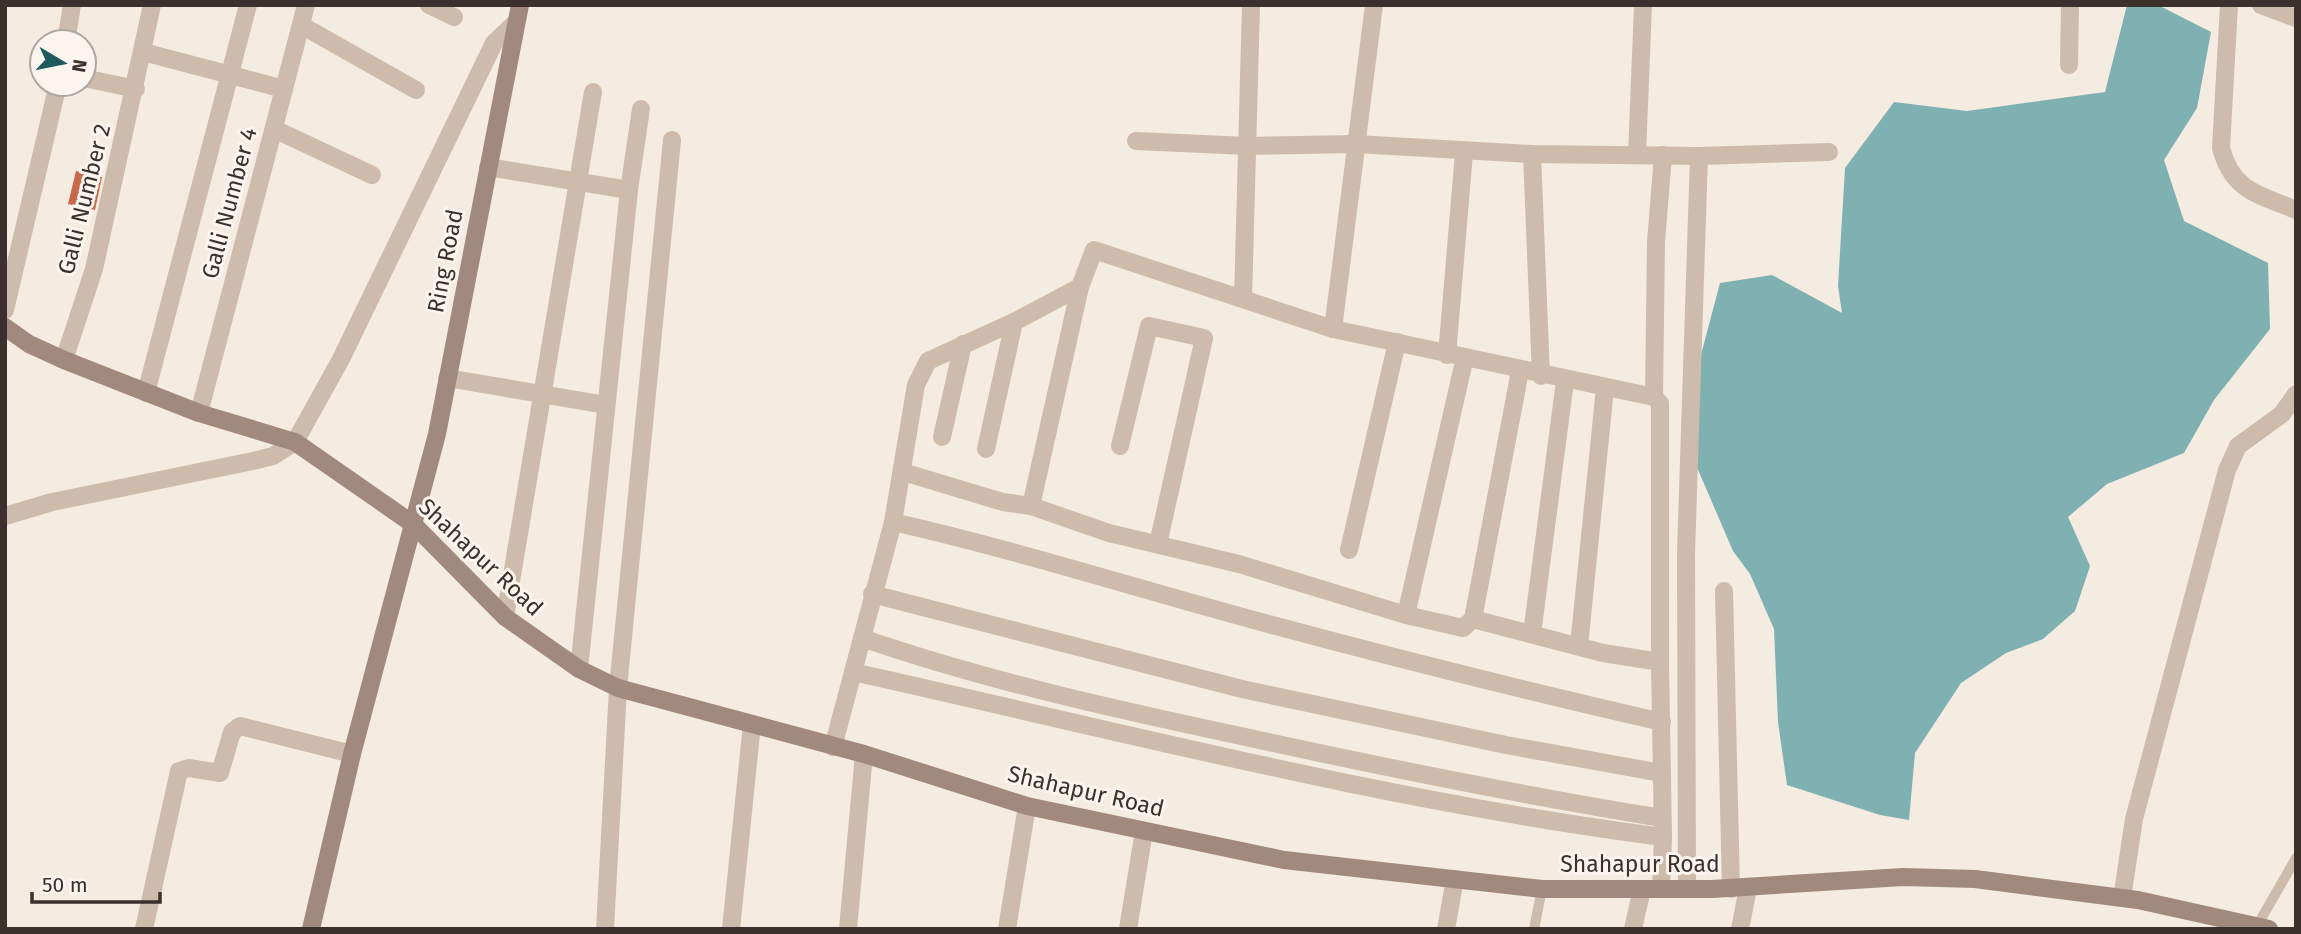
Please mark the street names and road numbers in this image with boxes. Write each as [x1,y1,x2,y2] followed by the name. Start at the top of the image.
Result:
[52,121,116,277] street label: Galli Number 2
[195,124,263,282] street label: Galli Number 4
[421,207,469,315] street label: Ring Road
[413,492,549,622] street label: Shahapur Road
[1005,759,1167,823] street label: Shahapur Road
[1560,850,1720,878] street label: Shahapur Road

